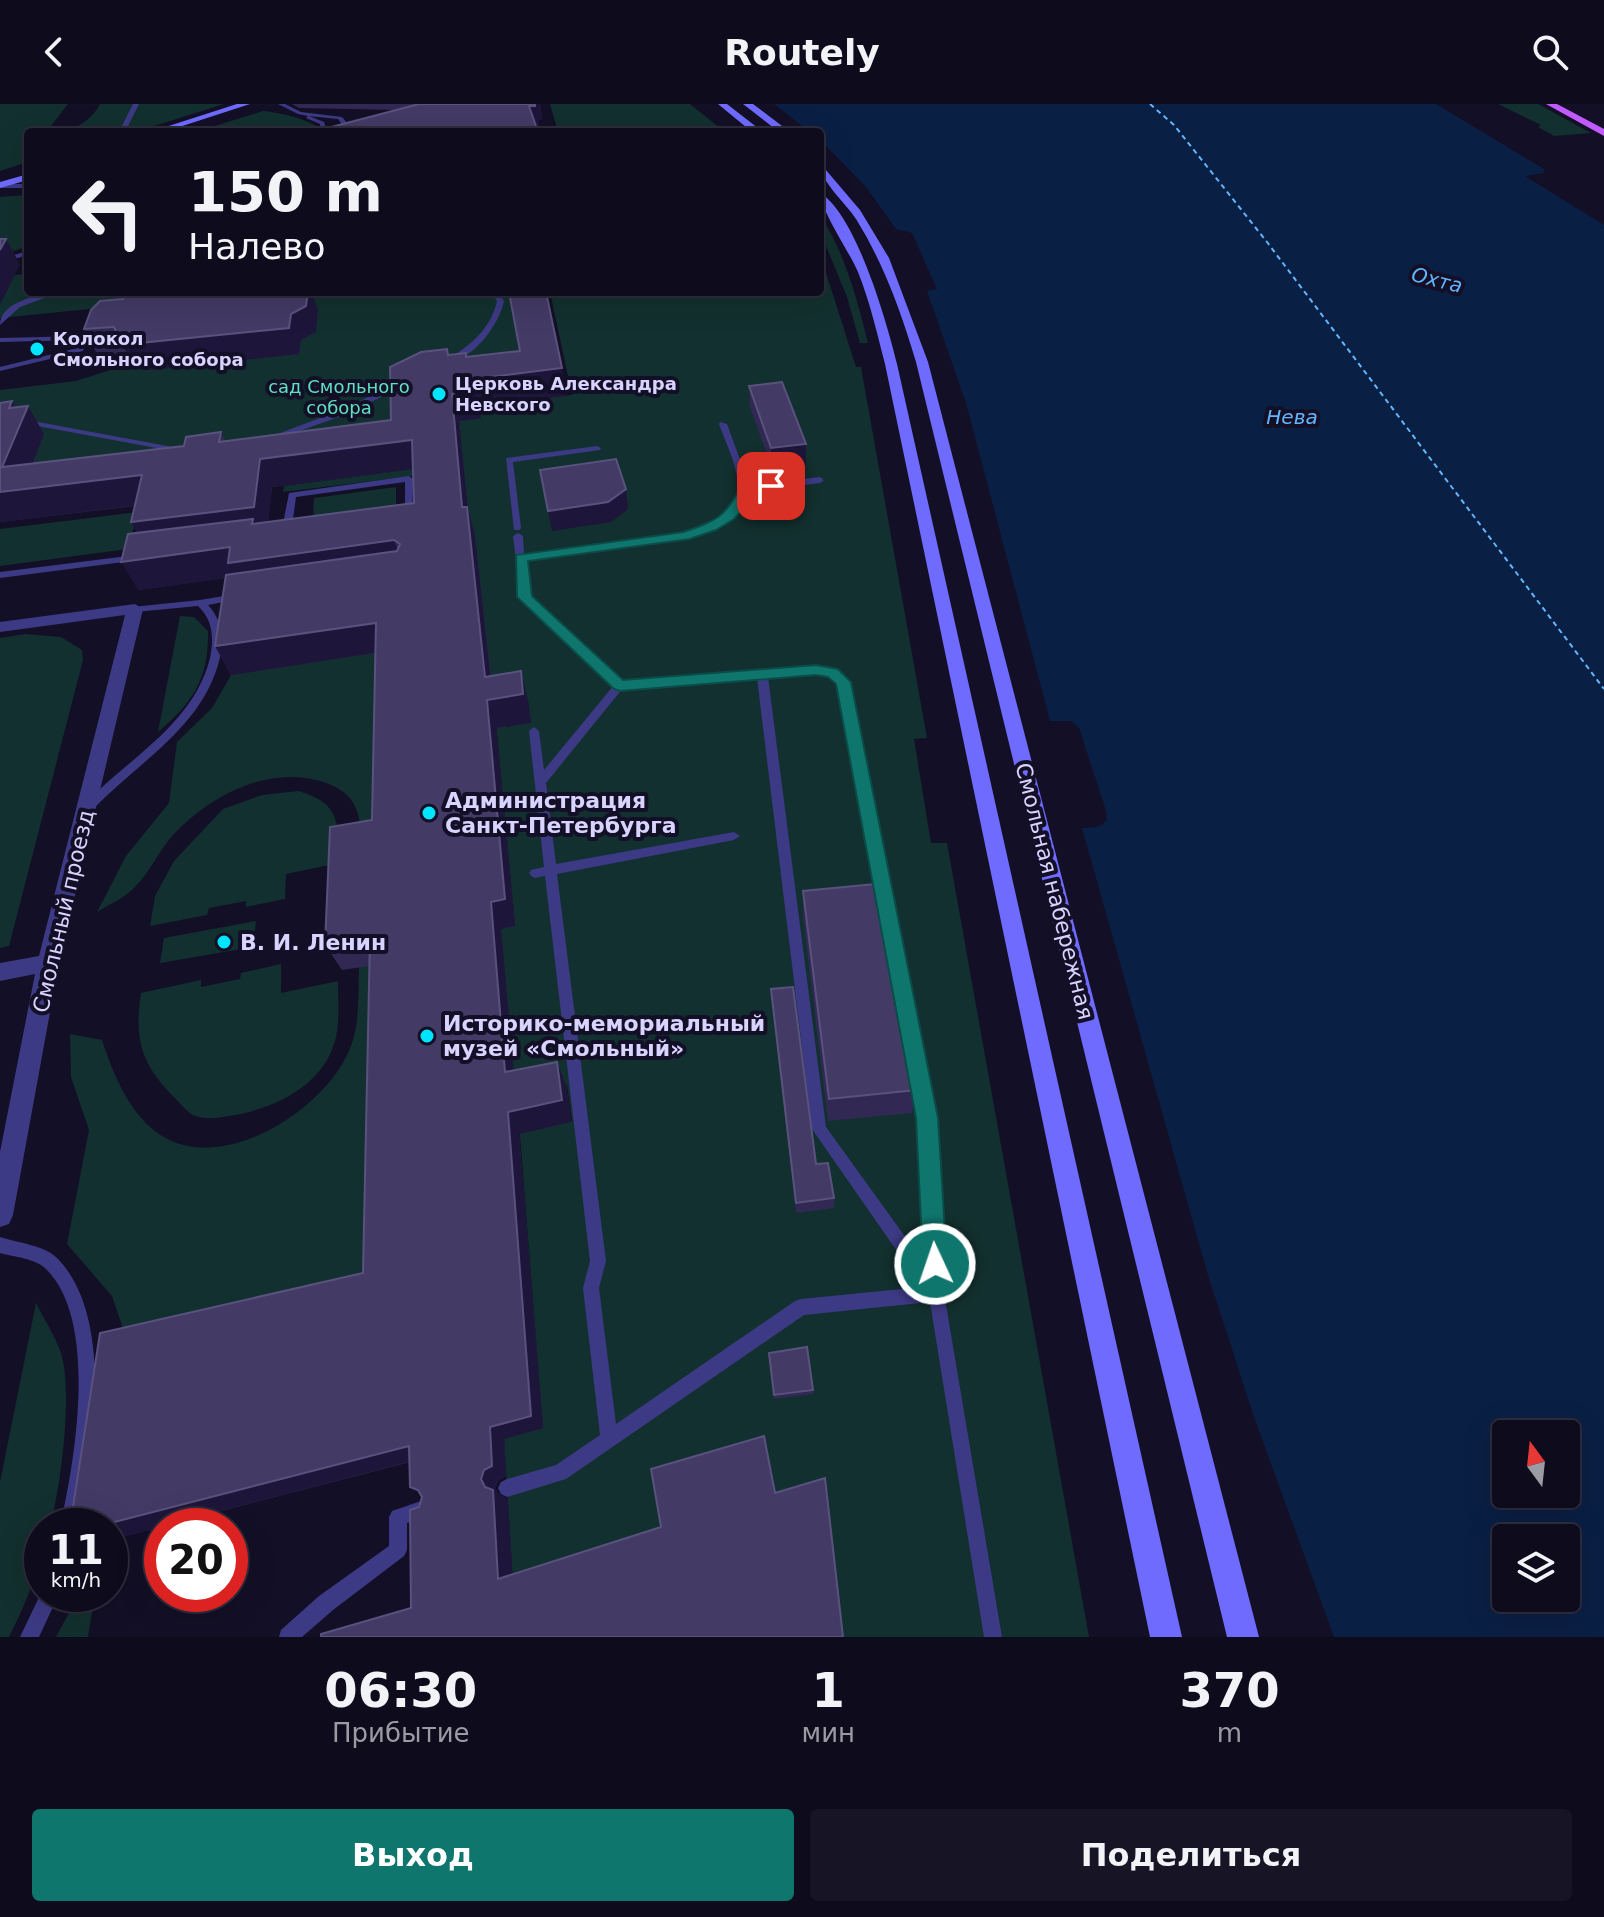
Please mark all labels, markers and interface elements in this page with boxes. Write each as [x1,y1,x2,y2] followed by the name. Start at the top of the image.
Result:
[32,30,76,74] icon: back
[1528,30,1572,74] icon: search
[724,32,880,73] text: Routely
[188,159,383,224] text: 150 m
[56,160,160,264] icon: left
[188,226,326,267] text: Налево
[1409,262,1465,298] water label: Охта
[53,328,244,370] place label: Колокол Смольного собора
[28,340,46,358] marker: Колокол Смольного собора
[455,373,677,415] place label: Церковь Александра Невского
[268,376,410,418] park label: сад Смольного собора
[430,385,448,403] marker: Церковь Александра Невского
[1266,405,1318,429] water label: Нева
[737,452,805,520] pin
[749,464,793,508] icon: arrive
[1010,760,1099,1022] street label: Смольная набережная
[445,788,677,838] place label: Администрация Санкт-Петербурга
[420,804,438,822] marker: Администрация Санкт-Петербурга
[28,807,99,1015] street label: Смольный проезд
[240,930,386,955] place label: В. И. Ленин
[215,933,233,951] marker: В. И. Ленин
[443,1011,765,1061] place label: Историко-мемориальный музей «Смольный»
[418,1027,436,1045] marker: Историко-мемориальный музей «Смольный»
[893,1222,977,1306] position arrow
[1492,1420,1580,1508] north arrow
[1492,1420,1580,1612] map controls
[144,1508,248,1612] speed limit sign: 20
[1492,1524,1580,1612] button: layers
[48,1527,104,1573] text: 11
[51,1568,101,1592] text: km/h
[324,1662,477,1718] text: 06:30
[812,1662,845,1718] text: 1
[1179,1662,1280,1718] text: 370
[332,1718,470,1748] text: Прибытие
[802,1718,855,1748] text: мин
[1217,1718,1242,1748] text: m
[32,1809,794,1901] button: Выход
[810,1809,1572,1901] button: Поделиться

